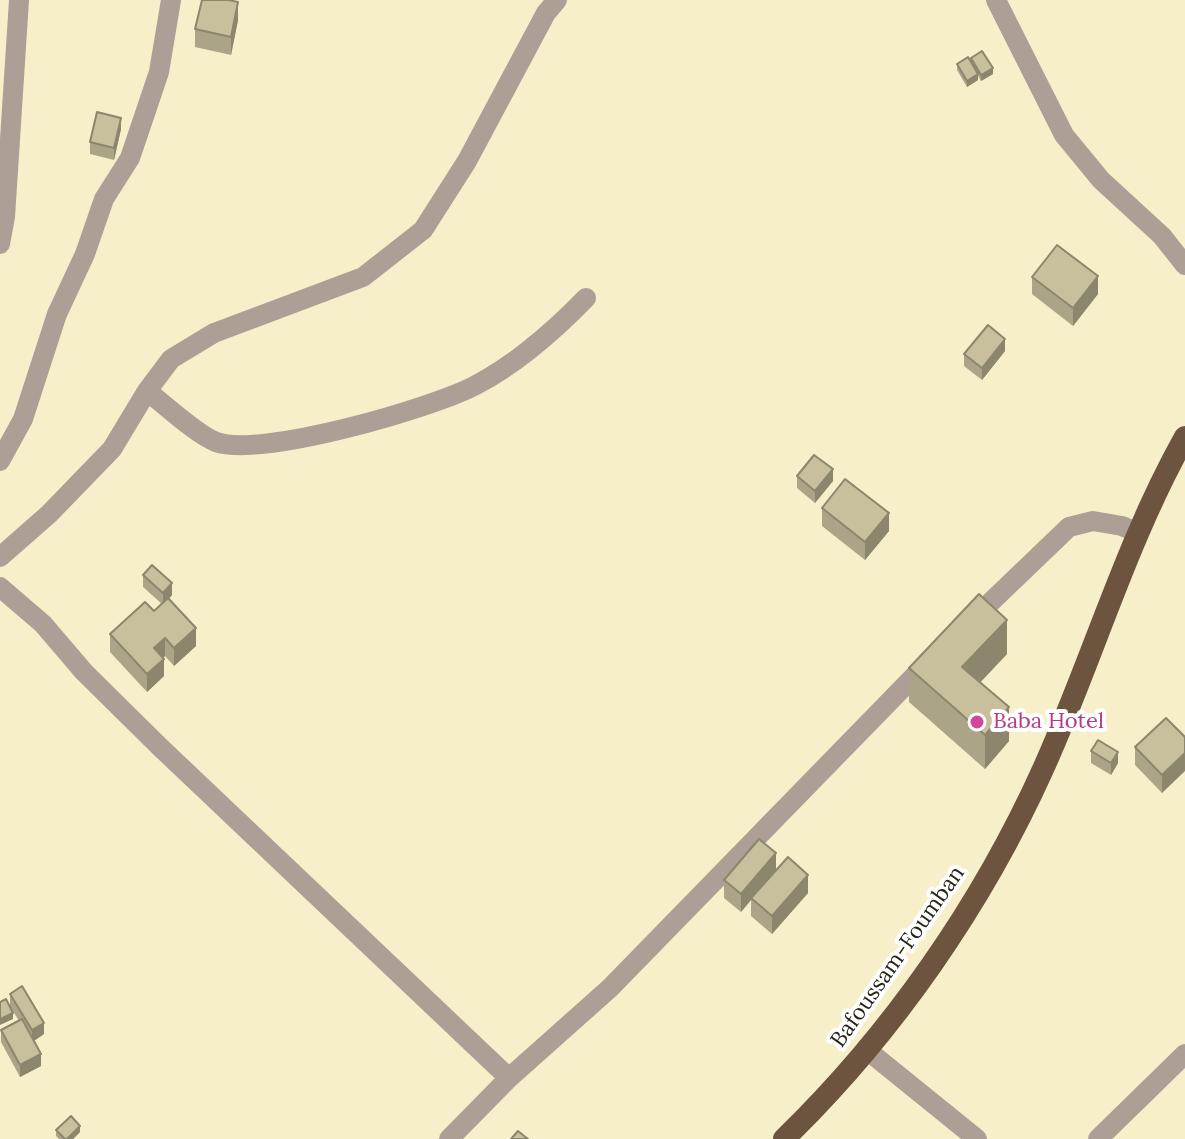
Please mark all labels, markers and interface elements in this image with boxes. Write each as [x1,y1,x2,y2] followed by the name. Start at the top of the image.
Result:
[993,709,1104,735] place label: Baba Hotel
[968,713,986,731] marker: Baba Hotel
[826,861,970,1053] street label: Bafoussam-Foumban

